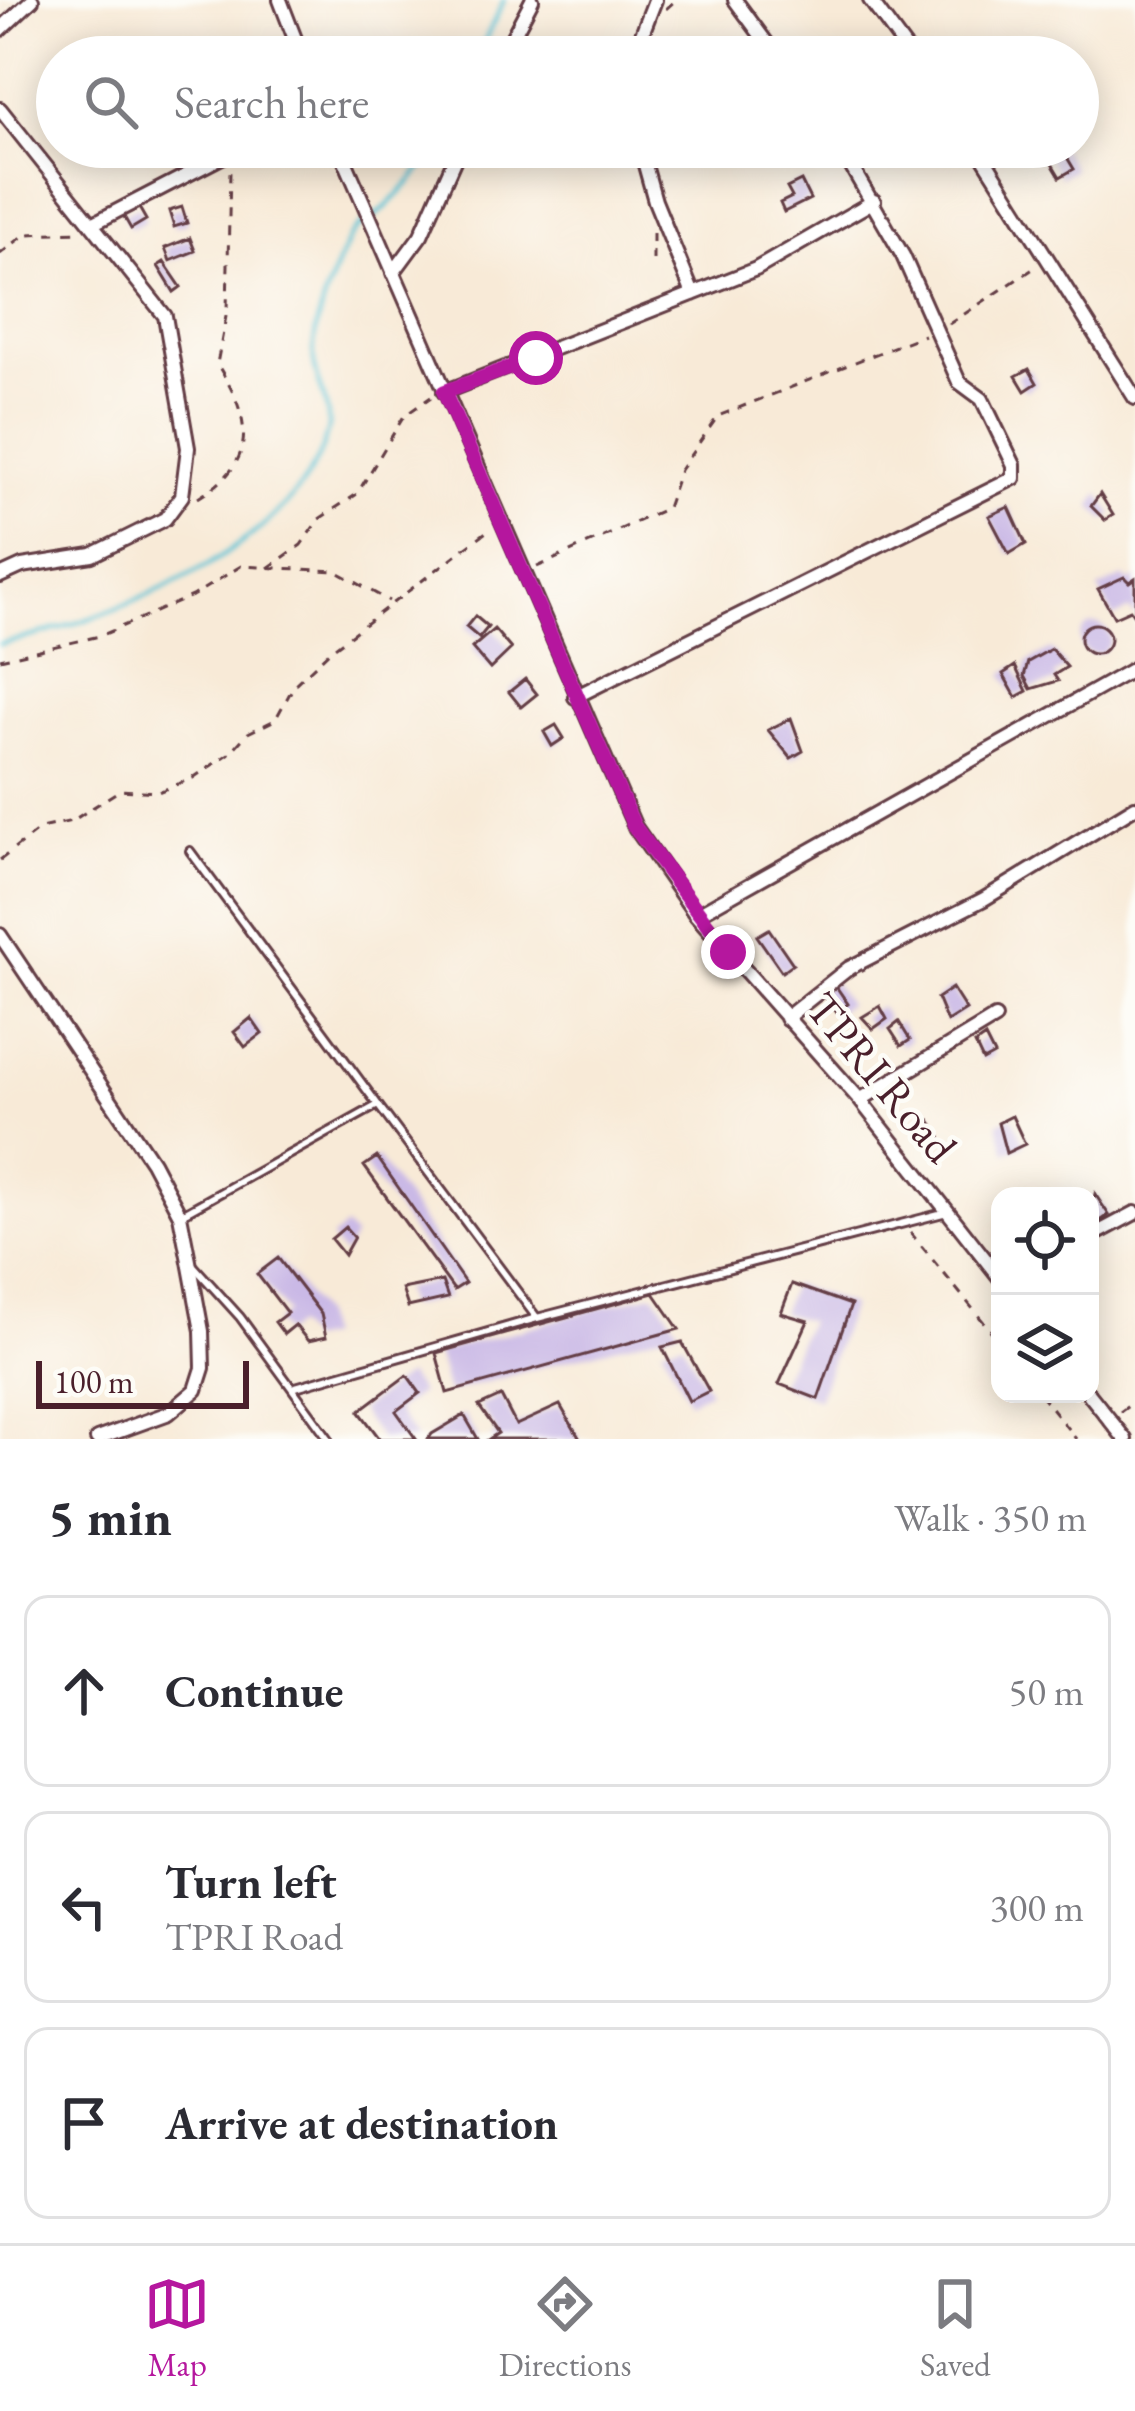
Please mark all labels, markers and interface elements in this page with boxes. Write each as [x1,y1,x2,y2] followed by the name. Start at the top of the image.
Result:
[36,36,1099,168] search box
[78,69,144,135] icon: search
[174,73,369,131] text: Search here
[509,331,563,385] route start
[701,925,755,979] route end
[794,980,970,1175] street label: TPRI Road
[991,1187,1099,1403] map controls
[991,1187,1099,1295] button: locate
[991,1295,1099,1403] button: layers
[36,1355,249,1408] scale bar
[54,1360,134,1403] text: 100 m
[48,1484,172,1550] text: 5 min
[894,1492,1087,1543] text: Walk · 350 m
[51,1658,117,1724] icon: ahead
[165,1662,343,1720] text: Continue
[1008,1666,1084,1717] text: 50 m
[165,1853,337,1911] text: Turn left
[51,1874,117,1940] icon: left
[990,1882,1084,1933] text: 300 m
[165,1911,343,1962] text: TPRI Road
[51,2090,117,2156] icon: arrive
[165,2094,558,2152] text: Arrive at destination
[144,2271,210,2386] tab: Map
[499,2271,632,2386] tab: Directions
[920,2271,991,2386] tab: Saved

